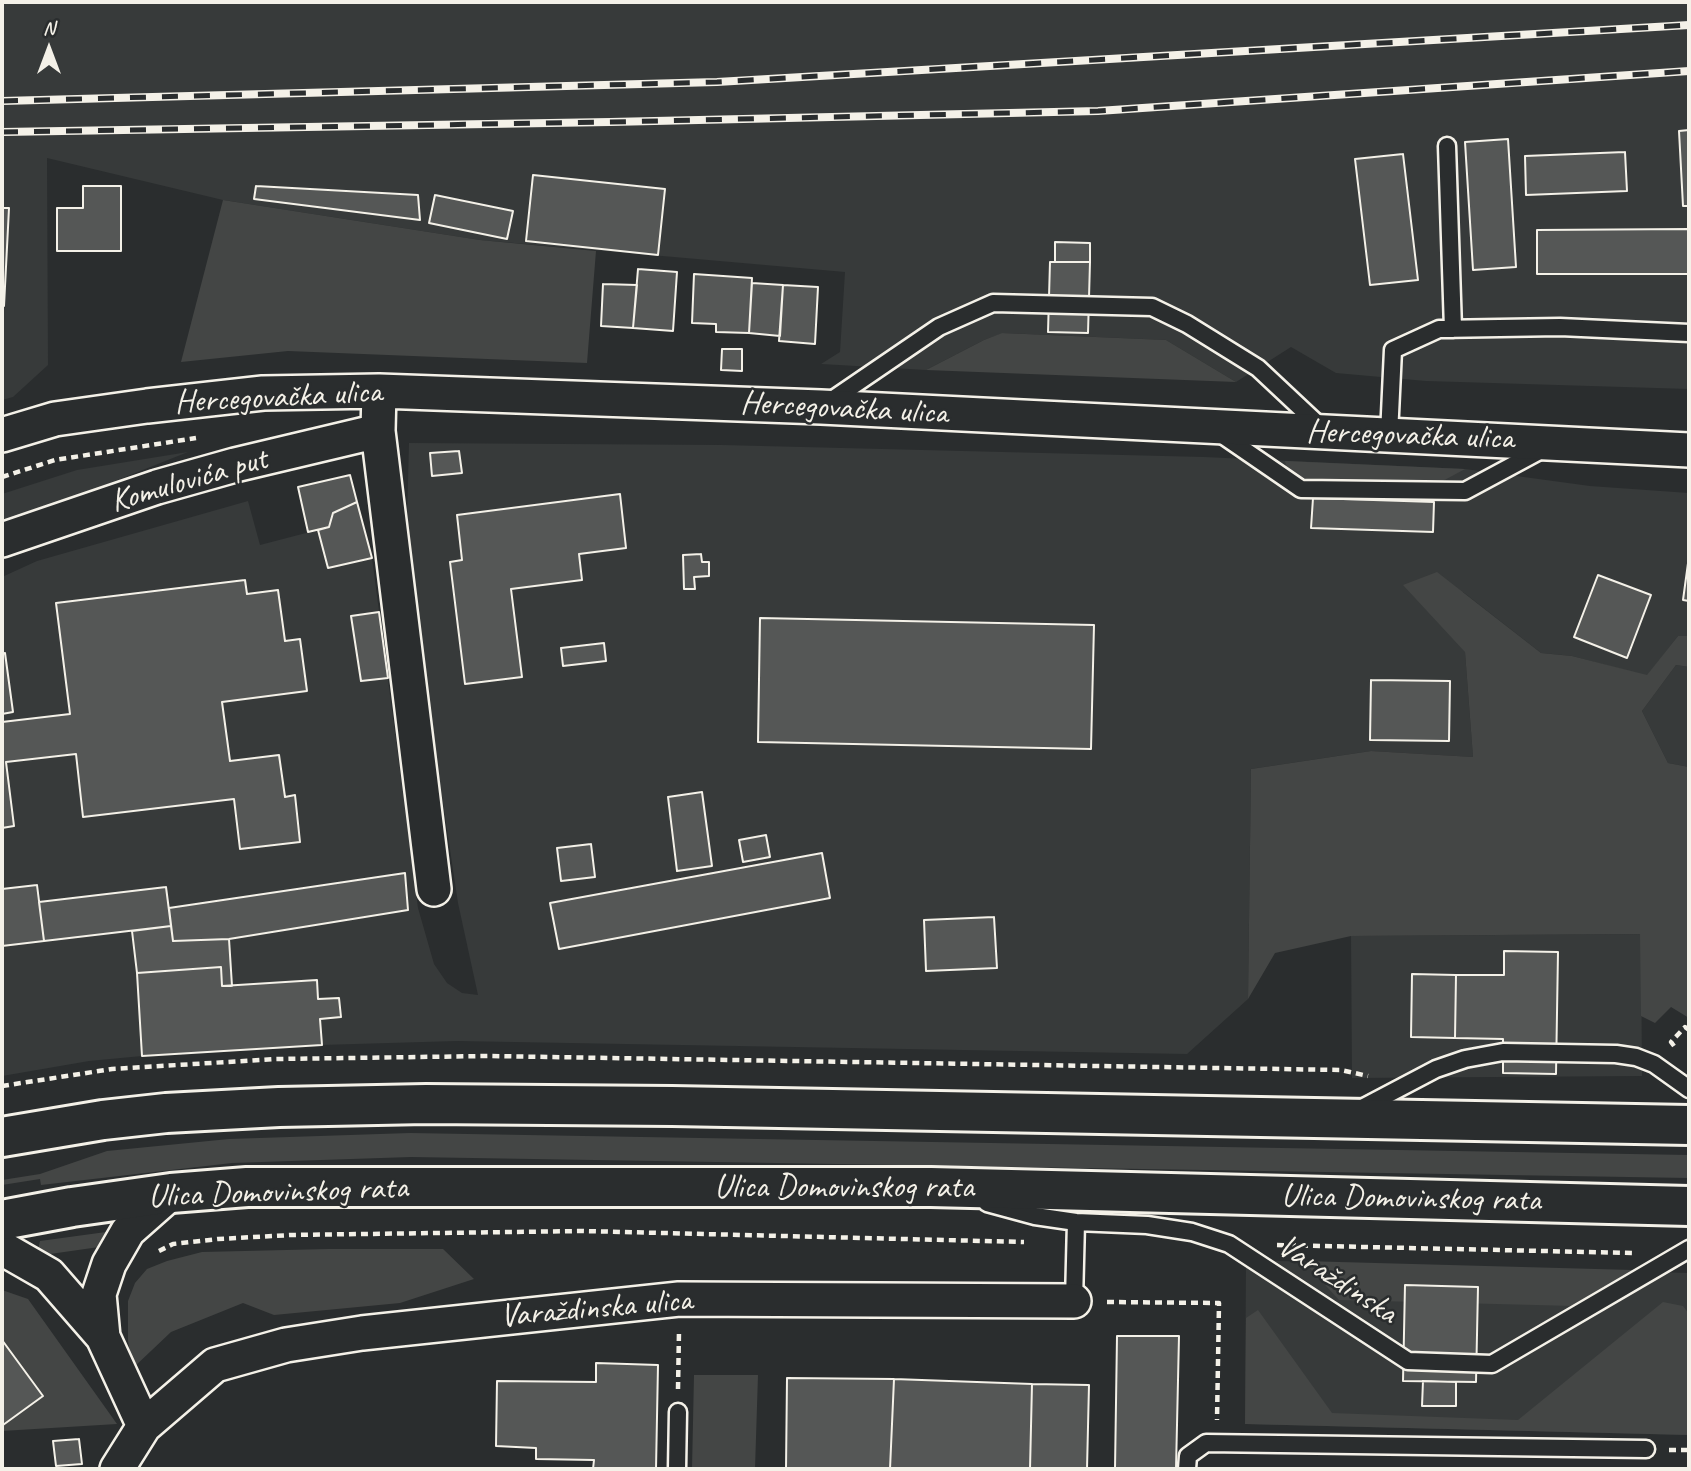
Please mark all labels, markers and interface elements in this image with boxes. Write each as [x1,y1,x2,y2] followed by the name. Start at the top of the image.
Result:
[14,14,84,84] north arrow
[43,16,55,40] text: N
[173,373,383,423] street label: Hercegovačka ulica
[739,384,949,434] street label: Hercegovačka ulica
[1306,413,1514,459] street label: Hercegovačka ulica
[106,440,272,522] street label: Komulovića put
[714,1168,974,1208] street label: Ulica Domovinskog rata
[148,1169,408,1217] street label: Ulica Domovinskog rata
[1281,1177,1541,1221] street label: Ulica Domovinskog rata
[1270,1227,1404,1333] street label: Varaždinska
[498,1281,694,1337] street label: Varaždinska ulica

